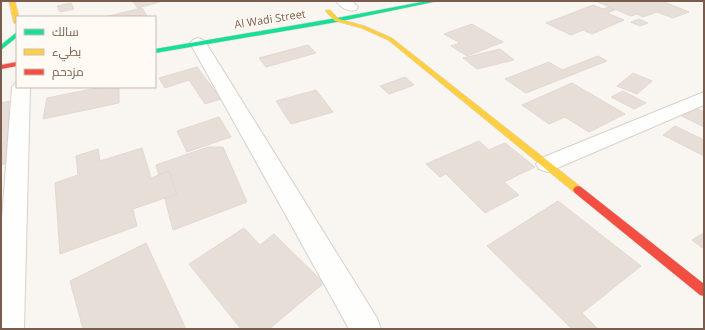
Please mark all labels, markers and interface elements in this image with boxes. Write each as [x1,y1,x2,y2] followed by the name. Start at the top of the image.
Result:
[233,5,307,32] street label: Al Wadi Street
[16,16,156,88] legend
[52,23,79,40] text: سالك
[52,43,81,62] text: بطيء
[52,63,84,80] text: مزدحم

